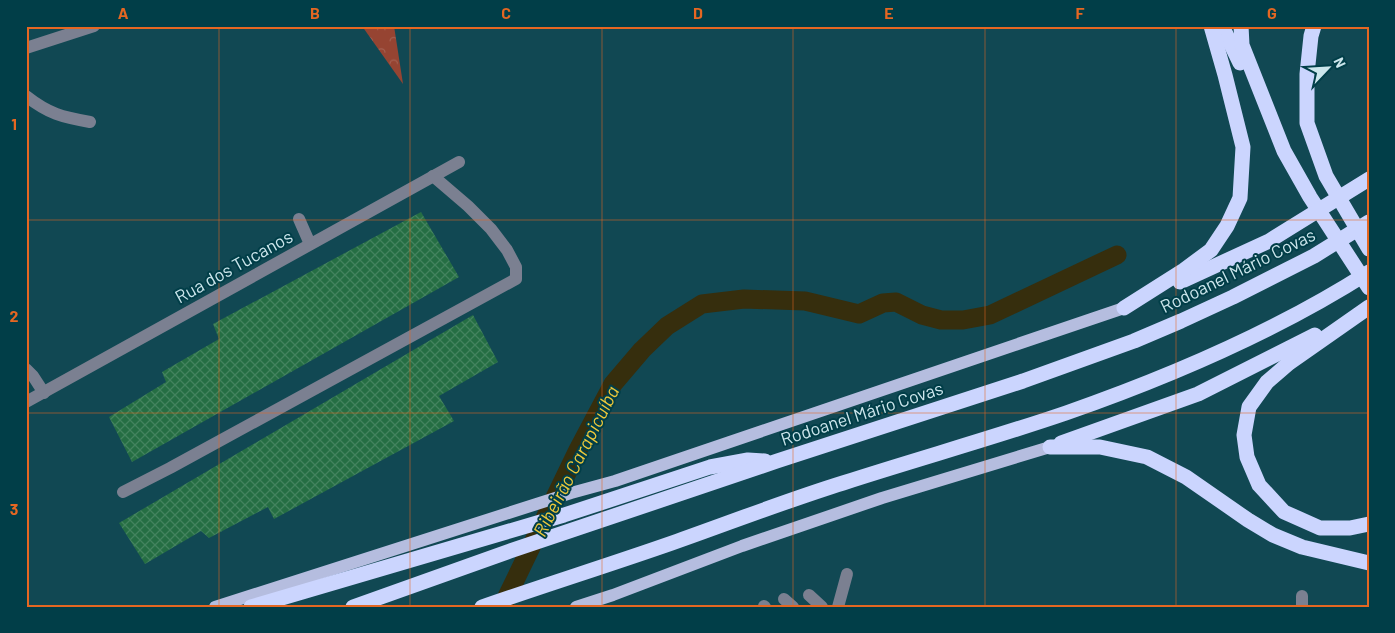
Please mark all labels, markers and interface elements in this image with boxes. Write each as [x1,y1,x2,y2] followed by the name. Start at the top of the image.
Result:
[118,3,129,22] text: A
[310,3,320,22] text: B
[501,3,511,22] text: C
[693,3,703,22] text: D
[884,3,894,22] text: E
[1076,3,1085,22] text: F
[1267,3,1277,22] text: G
[1302,42,1352,92] north arrow
[1331,54,1350,70] text: N
[11,114,17,133] text: 1
[1156,223,1319,317] street label: Rodoanel Mário Covas
[171,225,296,308] street label: Rua dos Tucanos
[10,306,19,325] text: 2
[778,376,946,450] street label: Rodoanel Mário Covas
[528,382,623,540] water label: Ribeirão Carapicuíba
[10,499,18,518] text: 3

